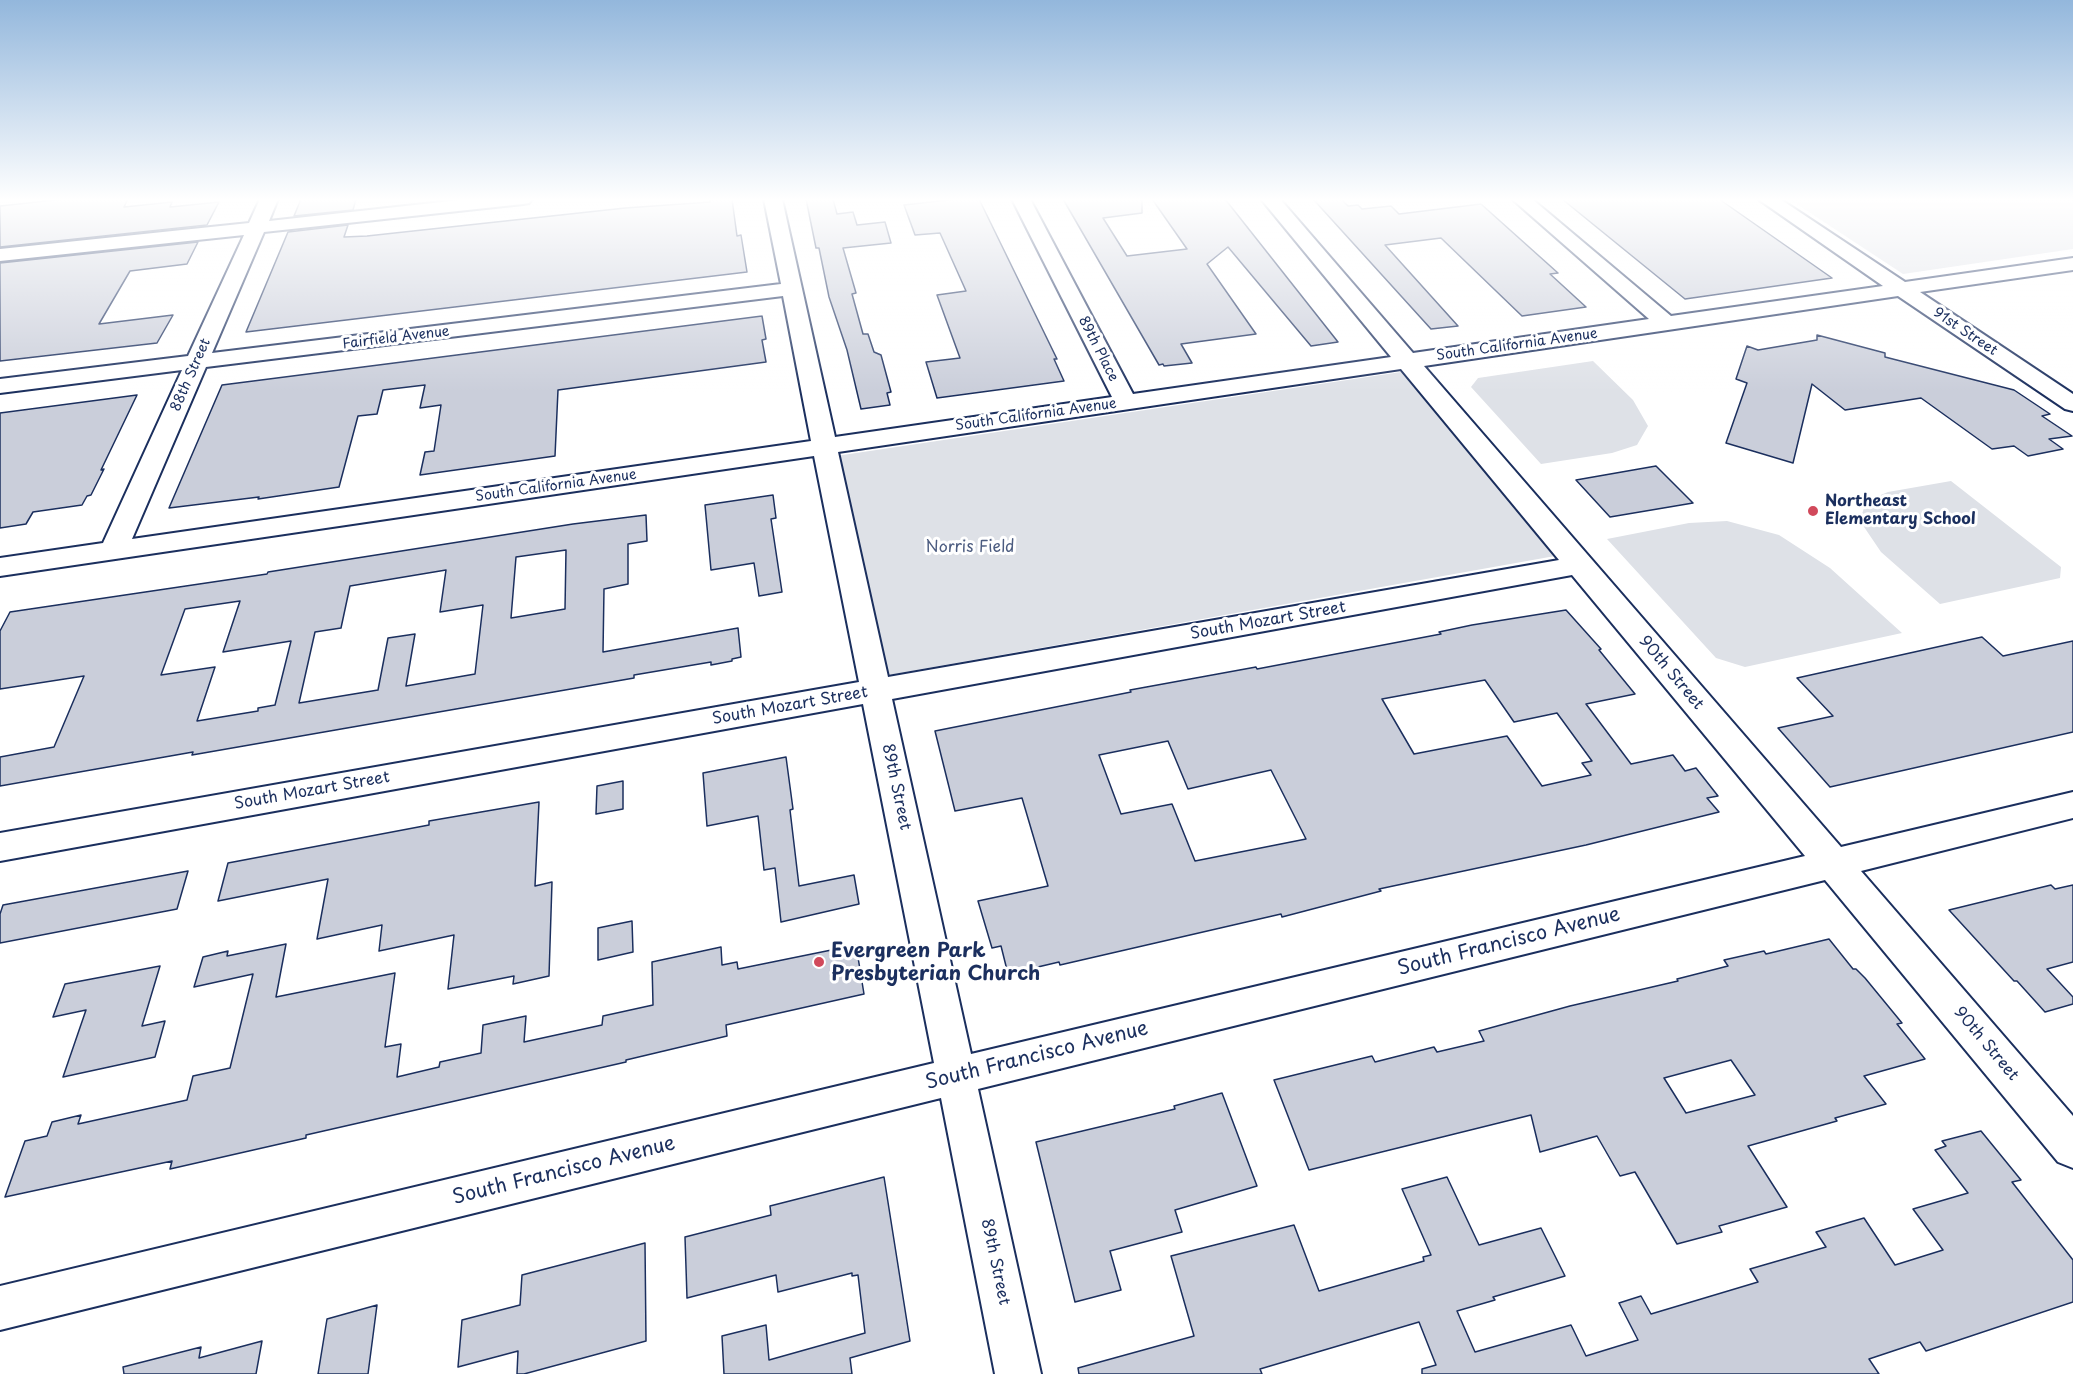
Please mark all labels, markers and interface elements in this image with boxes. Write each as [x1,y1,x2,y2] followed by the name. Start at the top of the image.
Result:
[1930,304,2000,360] street label: 91st Street
[1074,314,1122,384] street label: 89th Place
[342,323,450,353] street label: Fairfield Avenue
[1435,325,1599,365] street label: South California Avenue
[167,336,215,414] street label: 88th Street
[954,395,1118,435] street label: South California Avenue
[474,466,638,506] street label: South California Avenue
[1825,492,1976,530] place label: Northeast Elementary School
[1806,504,1820,518] marker: Northeast Elementary School
[926,538,1014,558] park label: Norris Field
[1189,598,1347,644] street label: South Mozart Street
[1635,632,1707,714] street label: 90th Street
[711,683,869,729] street label: South Mozart Street
[877,742,915,832] street label: 89th Street
[233,768,391,814] street label: South Mozart Street
[1395,903,1623,981] street label: South Francisco Avenue
[831,939,1040,986] place label: Evergreen Park Presbyterian Church
[812,955,826,969] marker: Evergreen Park Presbyterian Church
[1950,1003,2022,1085] street label: 90th Street
[923,1017,1151,1095] street label: South Francisco Avenue
[450,1132,678,1210] street label: South Francisco Avenue
[976,1217,1014,1307] street label: 89th Street

